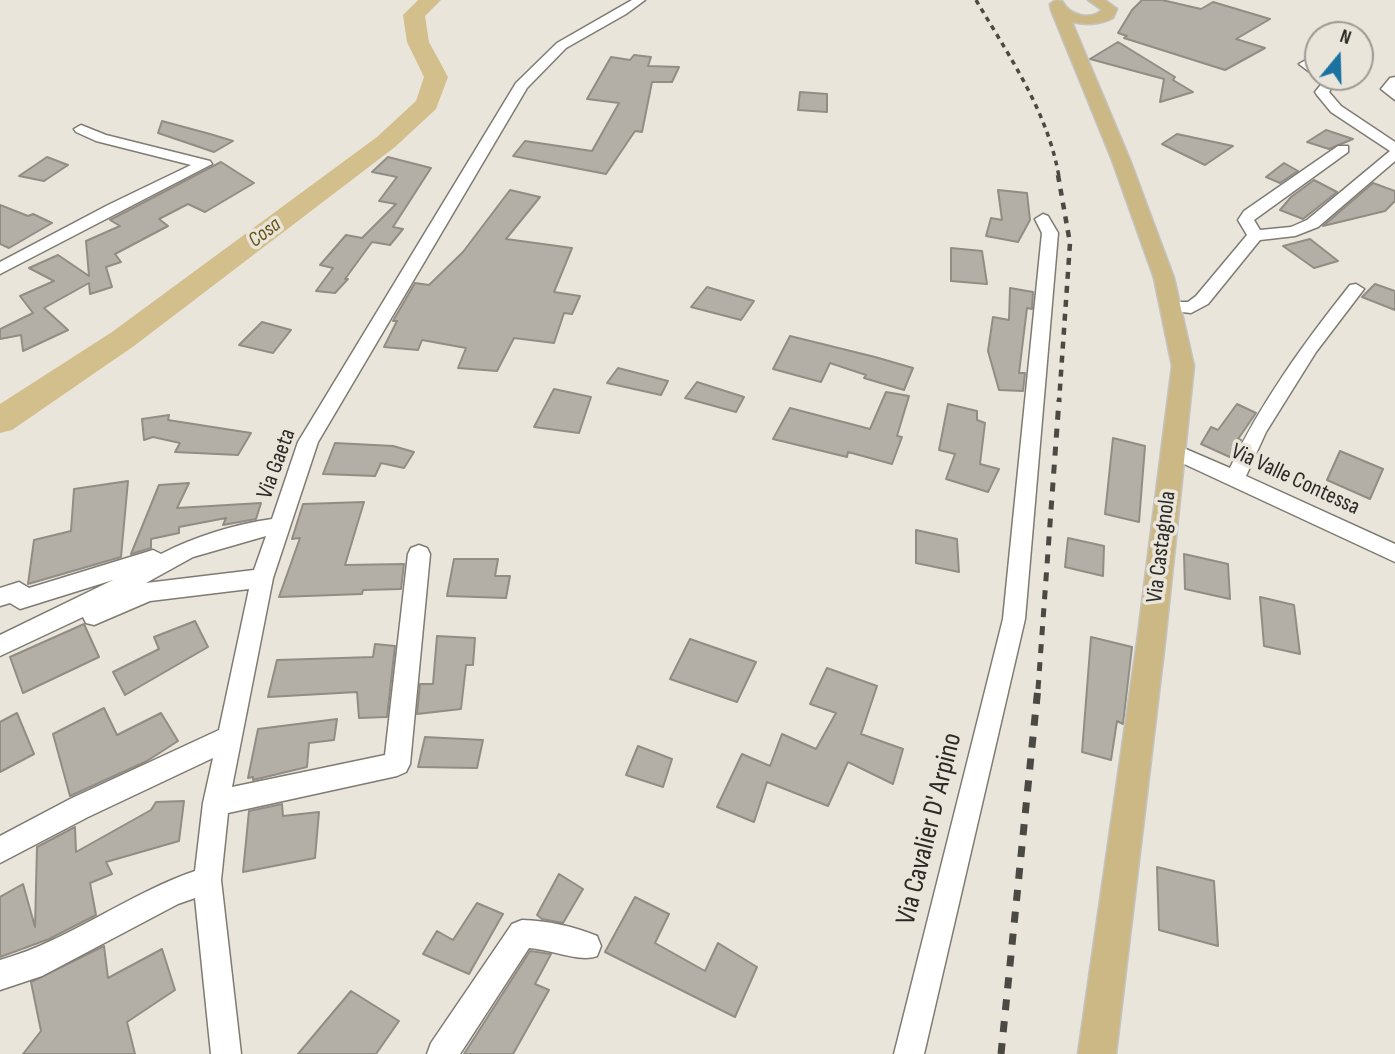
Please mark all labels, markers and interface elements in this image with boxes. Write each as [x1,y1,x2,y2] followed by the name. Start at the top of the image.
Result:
[1304,21,1374,91] north arrow
[1337,25,1354,50] text: N
[244,213,286,253] water label: Cosa
[252,425,302,503] street label: Via Gaeta
[1226,438,1364,522] street label: Via Valle Contessa
[1141,490,1183,604] street label: Via Castagnola
[890,730,970,928] street label: Via Cavalier D' Arpino

